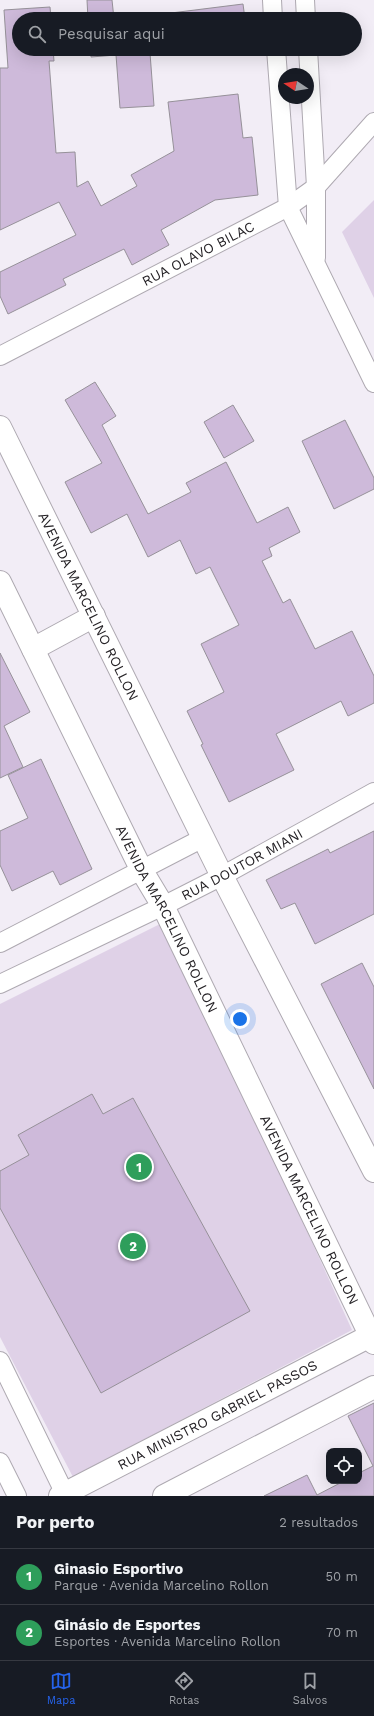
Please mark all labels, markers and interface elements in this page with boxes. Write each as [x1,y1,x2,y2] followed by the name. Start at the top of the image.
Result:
[12,12,362,56] search box
[26,23,48,45] icon: search
[58,25,165,43] text: Pesquisar aqui
[278,68,314,104] north arrow
[139,218,257,289] street label: RUA OLAVO BILAC
[35,509,142,703] street label: AVENIDA MARCELINO ROLLON
[113,823,221,1015] street label: AVENIDA MARCELINO ROLLON
[179,825,305,903] street label: RUA DOUTOR MIANI
[230,1009,250,1029] your location
[257,1112,362,1307] street label: AVENIDA MARCELINO ROLLON
[126,1152,152,1182] pin: 1
[120,1231,146,1261] pin: 2
[115,1357,320,1473] street label: RUA MINISTRO GABRIEL PASSOS
[326,1448,362,1484] map controls
[326,1448,362,1484] button: locate
[16,1512,94,1532] text: Por perto
[279,1515,358,1530] text: 2 resultados
[54,1560,183,1578] text: Ginasio Esportivo
[26,1569,32,1584] text: 1
[326,1569,358,1584] text: 50 m
[54,1578,269,1593] text: Parque · Avenida Marcelino Rollon
[54,1616,201,1634] text: Ginásio de Esportes
[25,1625,33,1640] text: 2
[326,1625,358,1640] text: 70 m
[54,1634,281,1649] text: Esportes · Avenida Marcelino Rollon
[47,1670,75,1707] tab: Mapa
[169,1670,199,1707] tab: Rotas
[293,1670,327,1707] tab: Salvos

